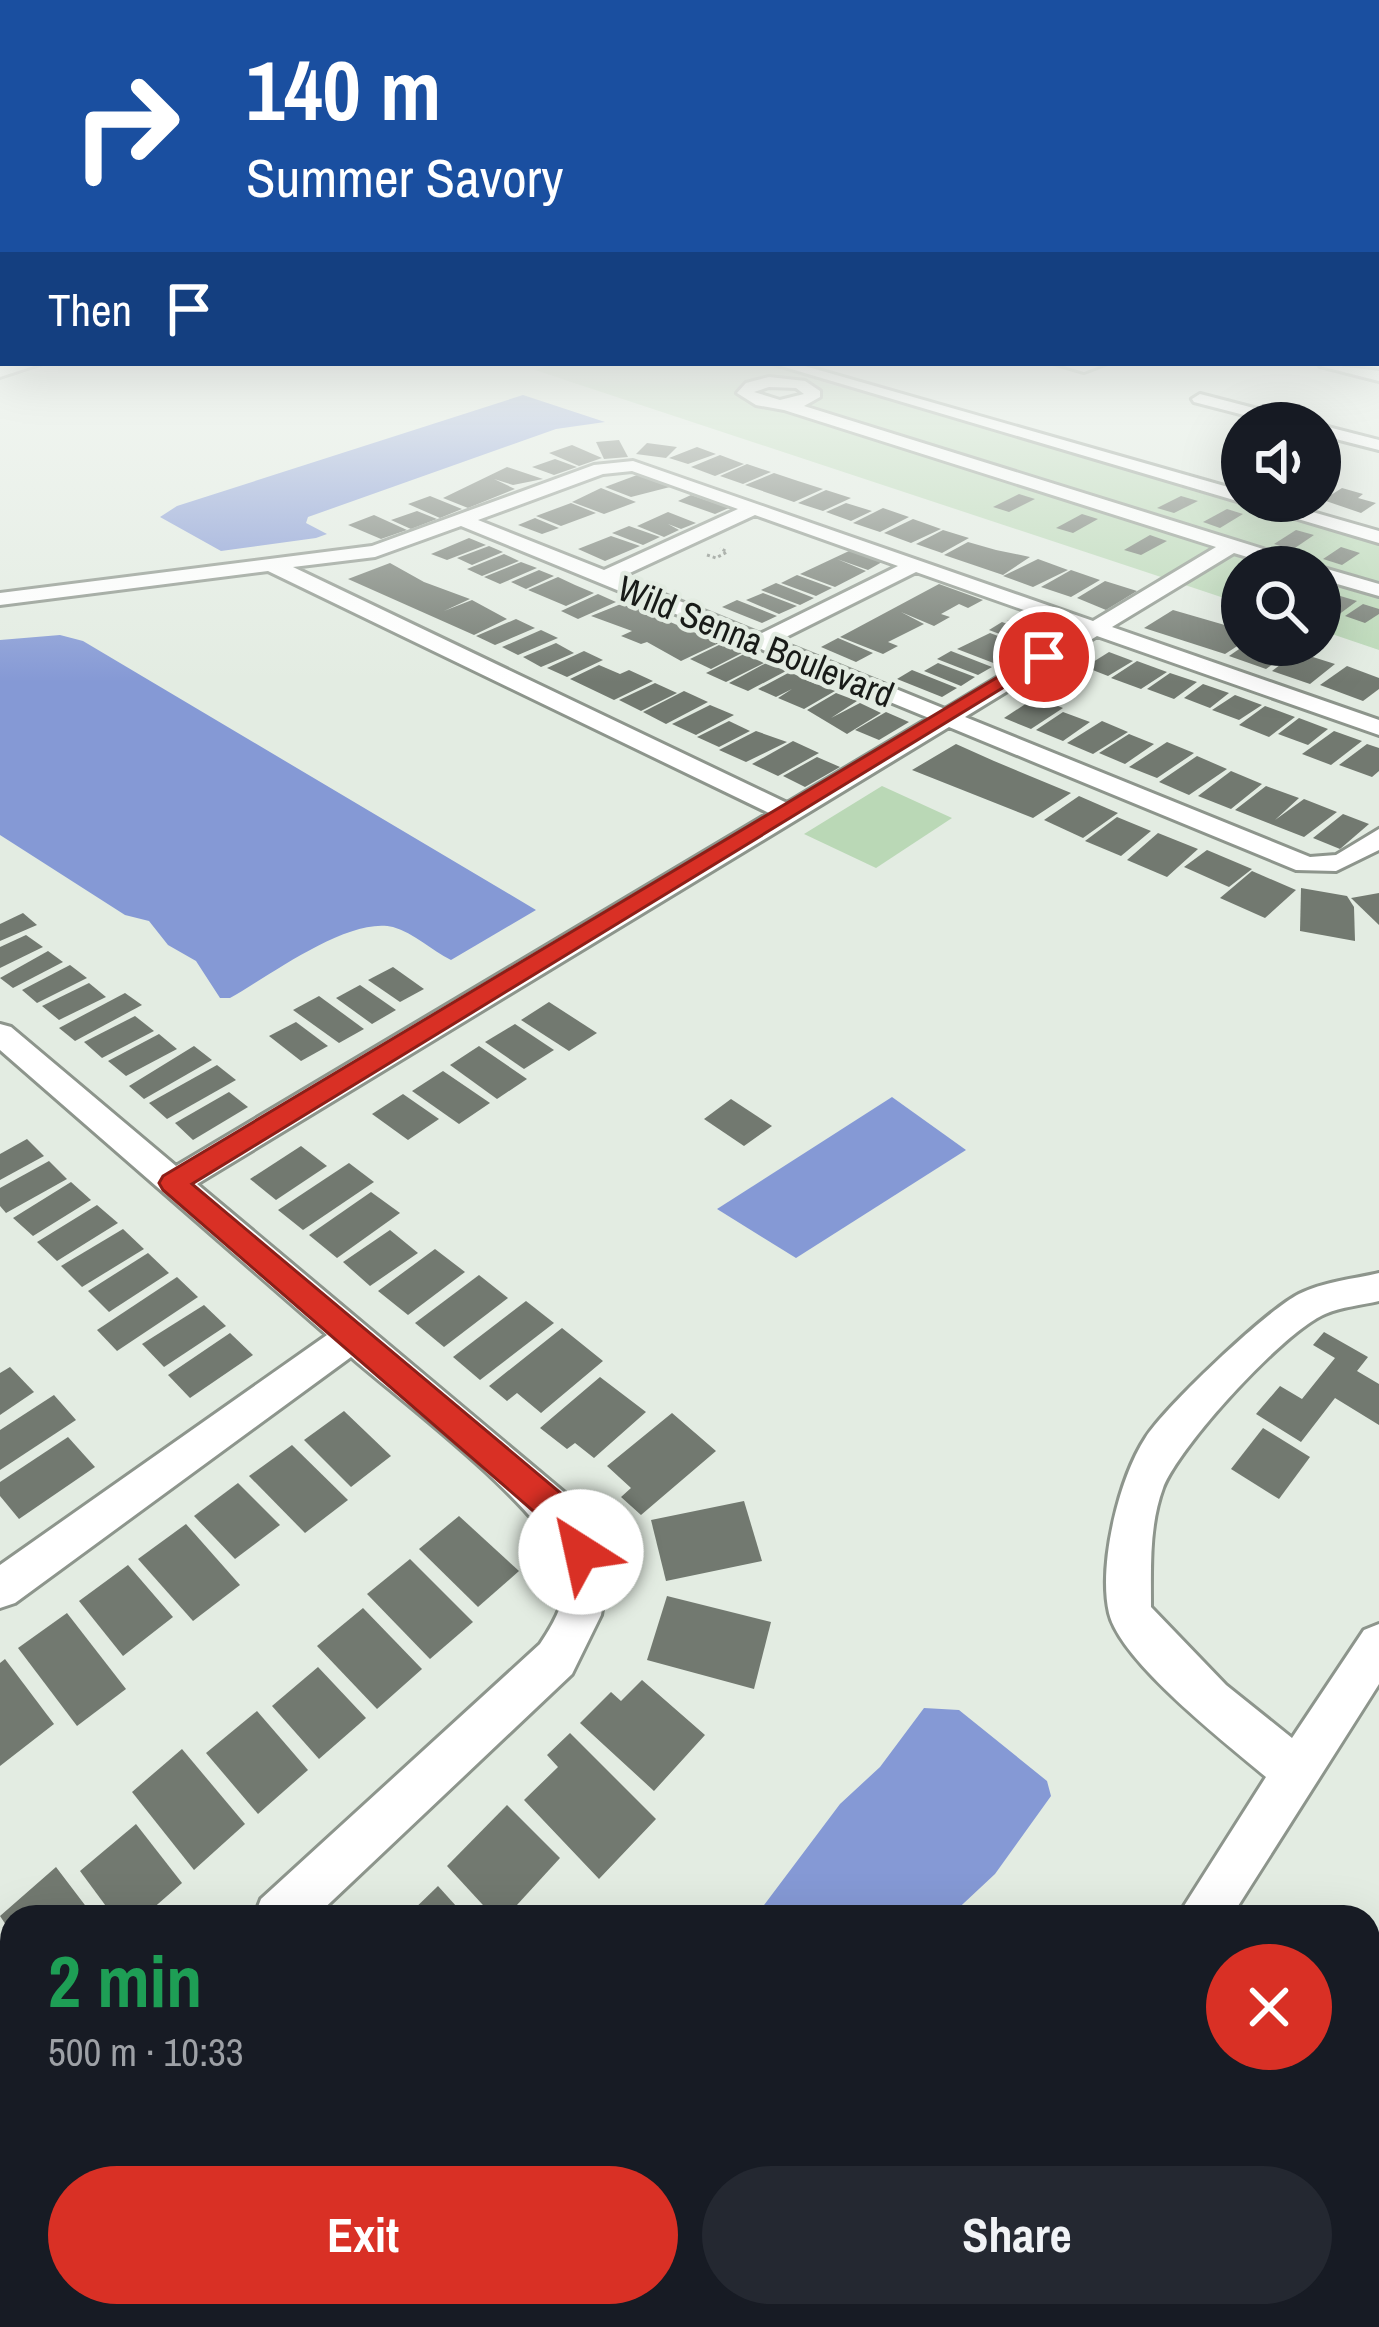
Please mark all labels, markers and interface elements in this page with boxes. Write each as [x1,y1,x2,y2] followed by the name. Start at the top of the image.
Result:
[246,33,441,146] text: 140 m
[48,48,204,204] icon: right
[246,141,563,214] text: Summer Savory
[156,276,222,342] icon: arrive
[48,279,132,340] text: Then
[1221,402,1341,666] map controls
[1221,402,1341,522] button: sound
[1221,546,1341,666] button: search
[611,564,901,718] street label: Wild Senna Boulevard
[993,606,1095,708] pin
[1011,624,1077,690] icon: arrive
[518,1489,644,1615] position arrow
[48,1932,202,2029] text: 2 min
[1206,1944,1332,2070] button: close
[48,2026,244,2078] text: 500 m · 10:33
[48,2166,678,2304] button: Exit
[702,2166,1332,2304] button: Share

